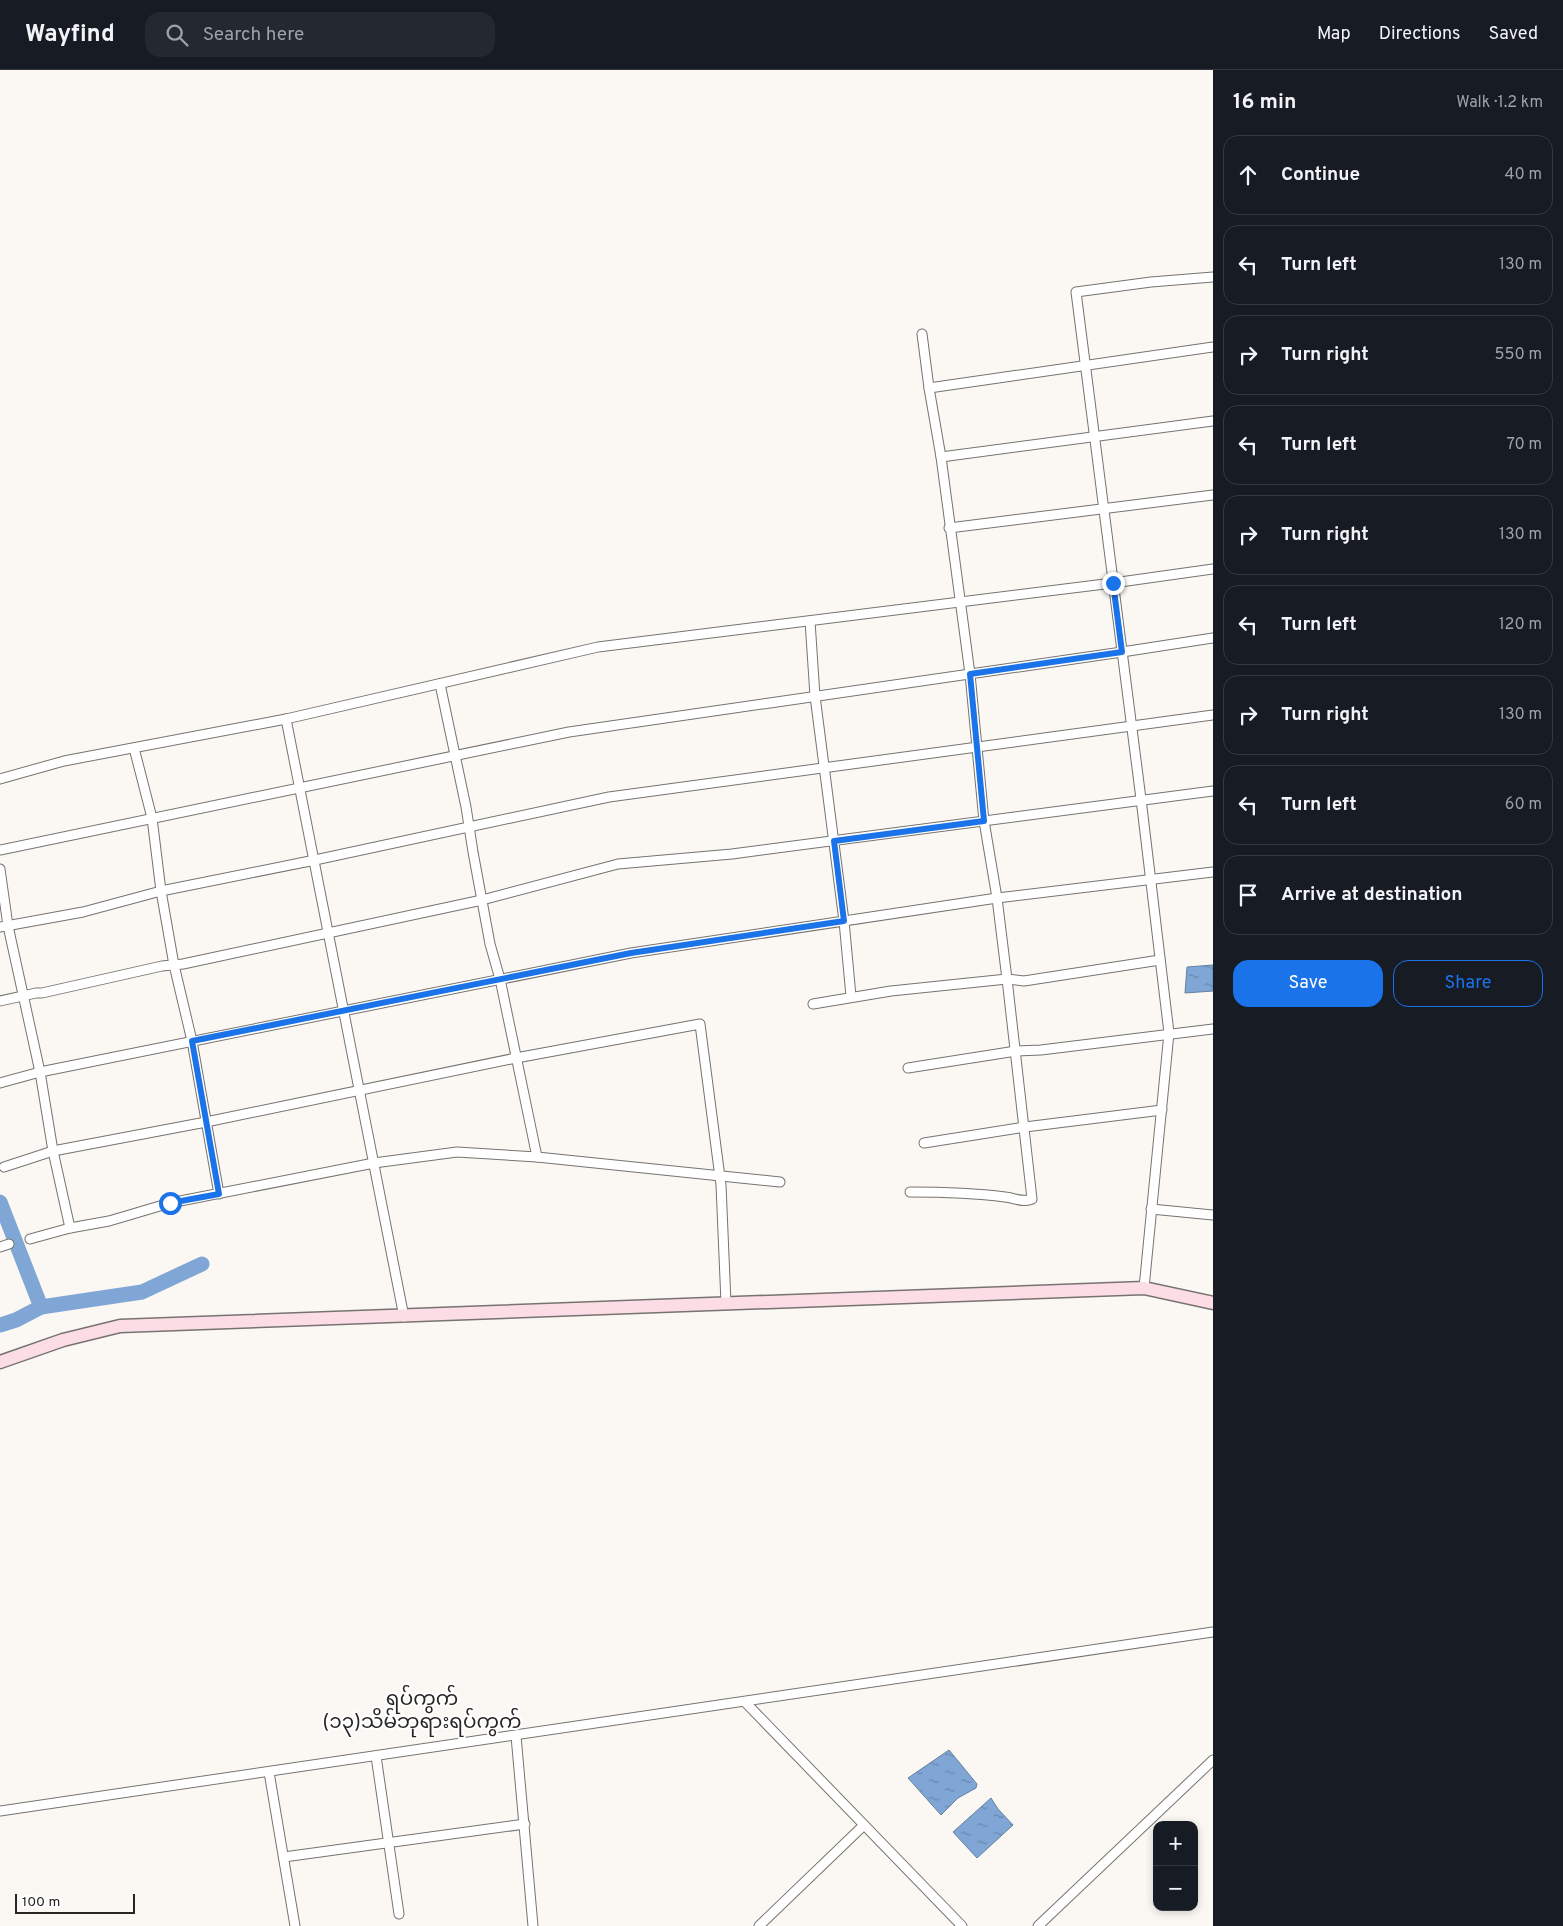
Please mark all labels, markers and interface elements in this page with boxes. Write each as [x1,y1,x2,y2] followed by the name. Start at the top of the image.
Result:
[145,12,495,57] search box
[25,20,115,50] text: Wayfind
[163,21,191,49] icon: search
[203,23,304,47] text: Search here
[1317,23,1351,46] text: Map
[1379,23,1461,46] text: Directions
[1489,23,1538,46] text: Saved
[1233,89,1296,116] text: 16 min
[1456,93,1543,113] text: Walk · 1.2 km
[1234,161,1262,189] icon: ahead
[1281,163,1360,187] text: Continue
[1504,165,1542,185] text: 40 m
[1234,251,1262,279] icon: left
[1281,253,1357,277] text: Turn left
[1499,255,1542,275] text: 130 m
[1234,341,1262,369] icon: right
[1281,343,1369,367] text: Turn right
[1495,345,1542,365] text: 550 m
[1234,431,1262,459] icon: left
[1281,433,1357,457] text: Turn left
[1507,435,1542,455] text: 70 m
[1234,521,1262,549] icon: right
[1281,523,1369,547] text: Turn right
[1499,525,1542,545] text: 130 m
[1102,572,1125,595] route end
[1234,611,1262,639] icon: left
[1281,613,1357,637] text: Turn left
[1499,615,1542,635] text: 120 m
[1234,701,1262,729] icon: right
[1281,703,1369,727] text: Turn right
[1499,705,1542,725] text: 130 m
[1234,791,1262,819] icon: left
[1281,793,1357,817] text: Turn left
[1505,795,1542,815] text: 60 m
[1234,881,1262,909] icon: arrive
[1281,883,1462,907] text: Arrive at destination
[1233,960,1383,1007] button: Save
[1393,960,1543,1007] button: Share
[159,1192,182,1215] route start
[322,1684,522,1738] district label: ရပ်ကွက် (၁၃)သိမ်ဘုရားရပ်ကွက်
[1153,1821,1198,1911] map controls
[1153,1821,1198,1866] button: +
[1153,1866,1198,1911] button: −
[15,1891,135,1914] scale bar
[22,1894,60,1911] text: 100 m

